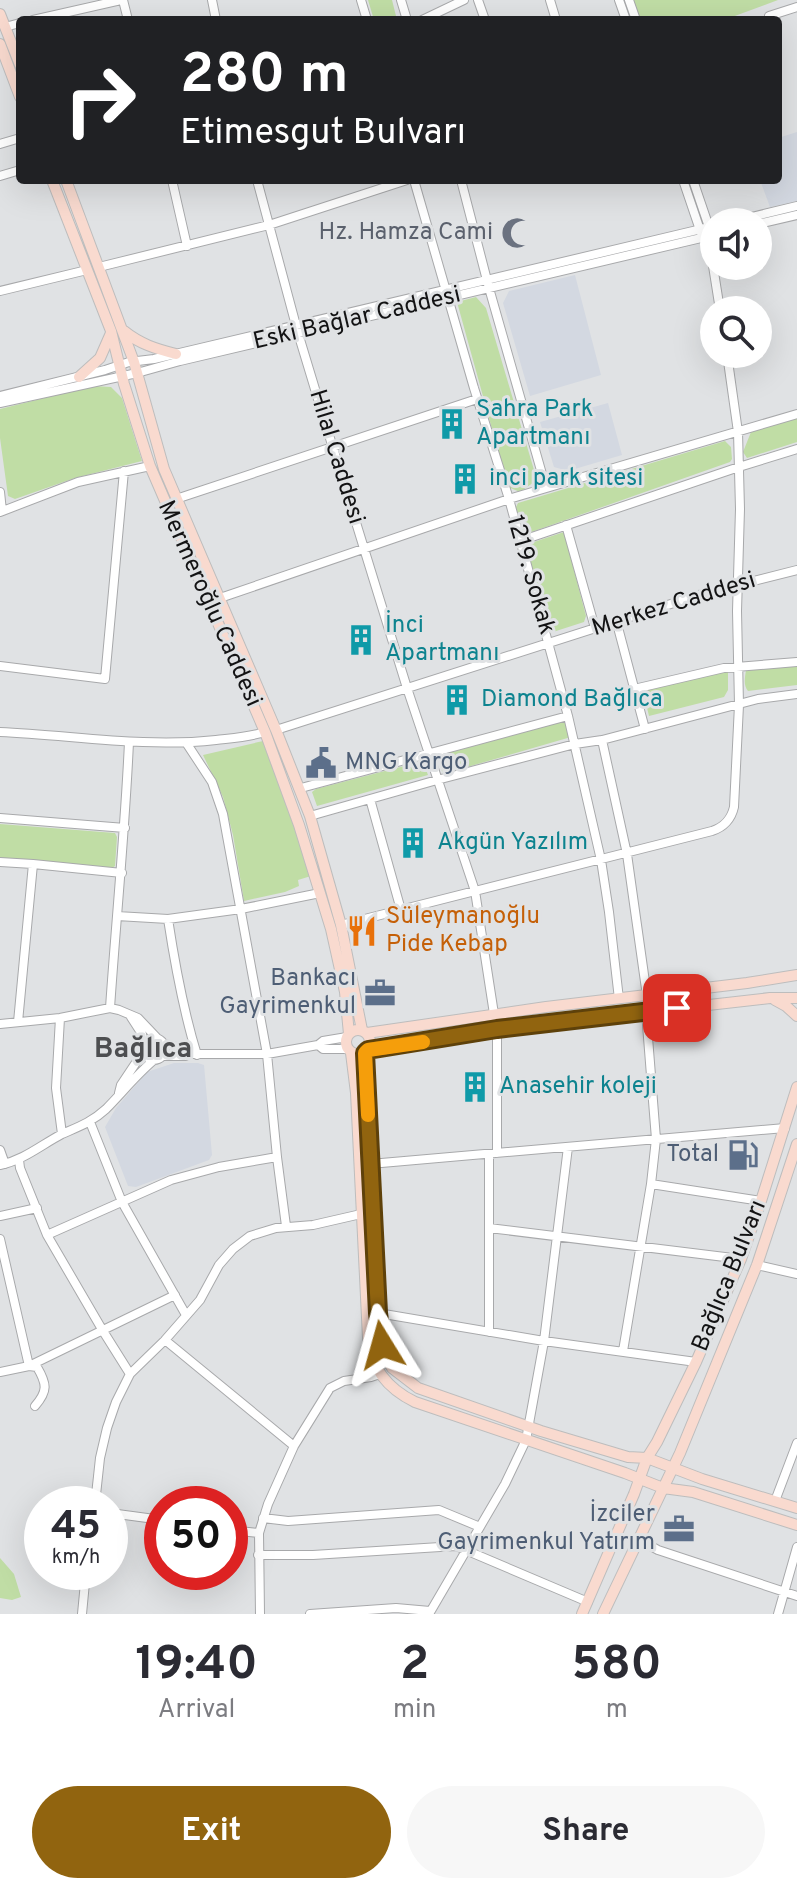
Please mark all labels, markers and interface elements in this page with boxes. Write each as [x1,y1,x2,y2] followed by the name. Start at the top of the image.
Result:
[180,42,348,112] text: 280 m
[48,48,152,152] icon: right
[180,111,466,157] text: Etimesgut Bulvarı
[700,208,772,368] map controls
[700,208,772,280] button: sound
[500,216,534,250] mosque icon: Hz. Hamza Cami
[318,218,493,248] place label: Hz. Hamza Cami
[250,281,464,357] street label: Eski Bağlar Caddesi
[700,296,772,368] button: search
[301,386,371,528] street label: Hilal Caddesi
[476,395,593,453] place label: Sahra Park Apartmanı
[435,407,469,441] building icon: Sahra Park Apartmanı
[448,462,482,496] building icon: inci park sitesi
[489,464,643,494] place label: inci park sitesi
[150,496,268,712] street label: Mermeroğlu Caddesi
[499,512,561,638] street label: 1219. Sokak
[588,566,760,644] street label: Merkez Caddesi
[385,610,499,669] place label: İnci Apartmanı
[344,623,378,657] building icon: İnci Apartmanı
[440,683,474,717] building icon: Diamond Bağlıca
[481,685,663,715] place label: Diamond Bağlıca
[304,746,338,780] public building icon: MNG Kargo
[345,748,467,778] place label: MNG Kargo
[396,826,430,860] building icon: Akgün Yazılım
[437,828,588,858] place label: Akgün Yazılım
[386,902,540,960] place label: Süleymanoğlu Pide Kebap
[345,914,379,948] restaurant icon: Süleymanoğlu Pide Kebap
[219,964,356,1022] place label: Bankacı Gayrimenkul
[643,974,711,1042] pin
[363,976,397,1010] office icon: Bankacı Gayrimenkul
[655,986,699,1030] icon: arrive
[94,1032,192,1068] district label: Bağlıca
[458,1070,492,1104] building icon: Anasehir koleji
[499,1072,657,1102] place label: Anasehir koleji
[726,1138,760,1172] fuel station icon: Total
[666,1140,719,1170] place label: Total
[686,1196,774,1356] street label: Bağlıca Bulvarı
[340,1303,424,1387] position arrow
[144,1486,248,1590] speed limit sign: 50
[437,1499,655,1558] place label: İzciler Gayrimenkul Yatırım
[51,1503,101,1553] text: 45
[662,1512,696,1546] office icon: İzciler Gayrimenkul Yatırım
[52,1545,100,1571] text: km/h
[135,1636,258,1696] text: 19:40
[400,1636,429,1696] text: 2
[572,1636,662,1696] text: 580
[158,1694,235,1727] text: Arrival
[393,1694,436,1727] text: min
[606,1694,628,1727] text: m
[32,1786,391,1878] button: Exit
[407,1786,765,1878] button: Share

